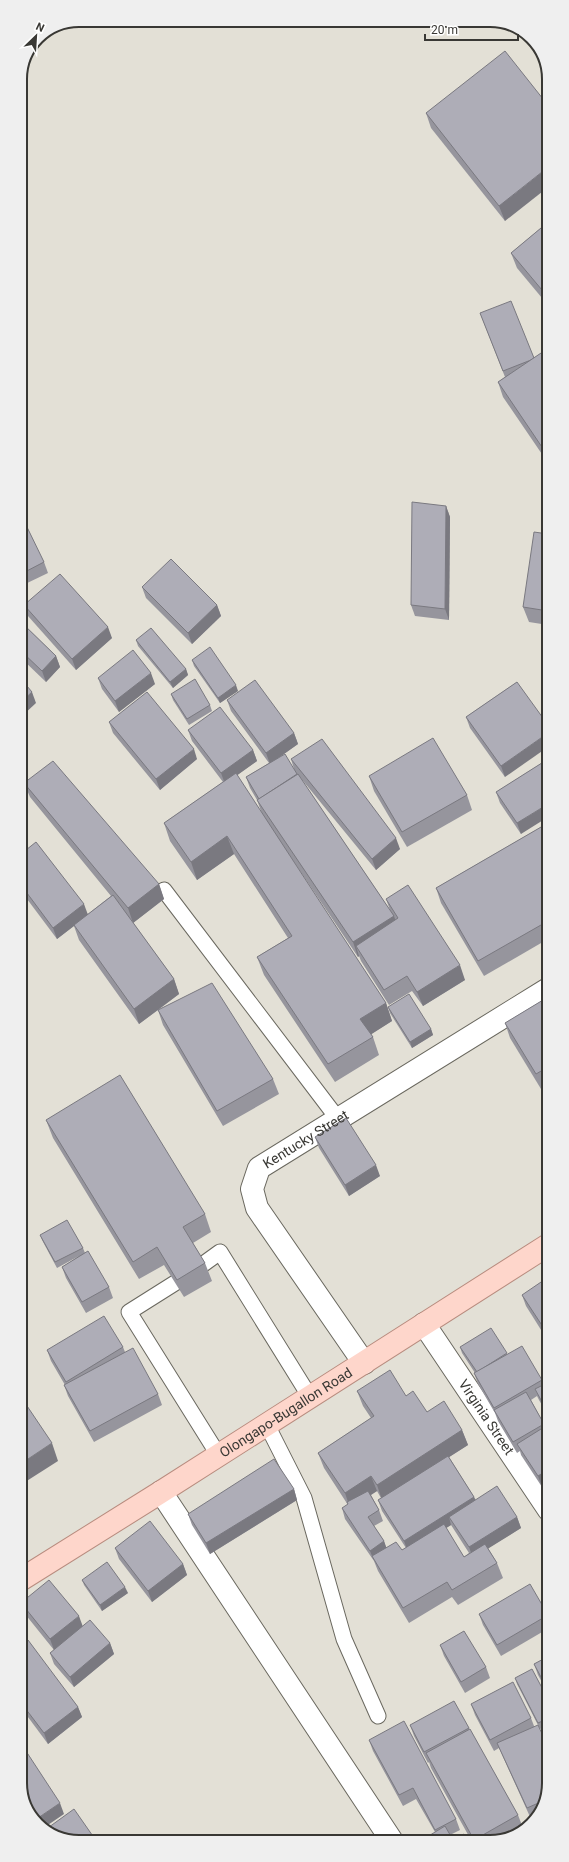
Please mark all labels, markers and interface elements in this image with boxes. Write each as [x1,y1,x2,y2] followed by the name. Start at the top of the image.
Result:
[16,16,56,56] north arrow
[425,16,518,42] scale bar
[34,20,46,35] text: N
[431,23,458,37] text: 20 m
[260,1106,352,1172] street label: Kentucky Street
[217,1364,355,1461] street label: Olongapo-Bugallon Road
[455,1376,518,1458] street label: Virginia Street

